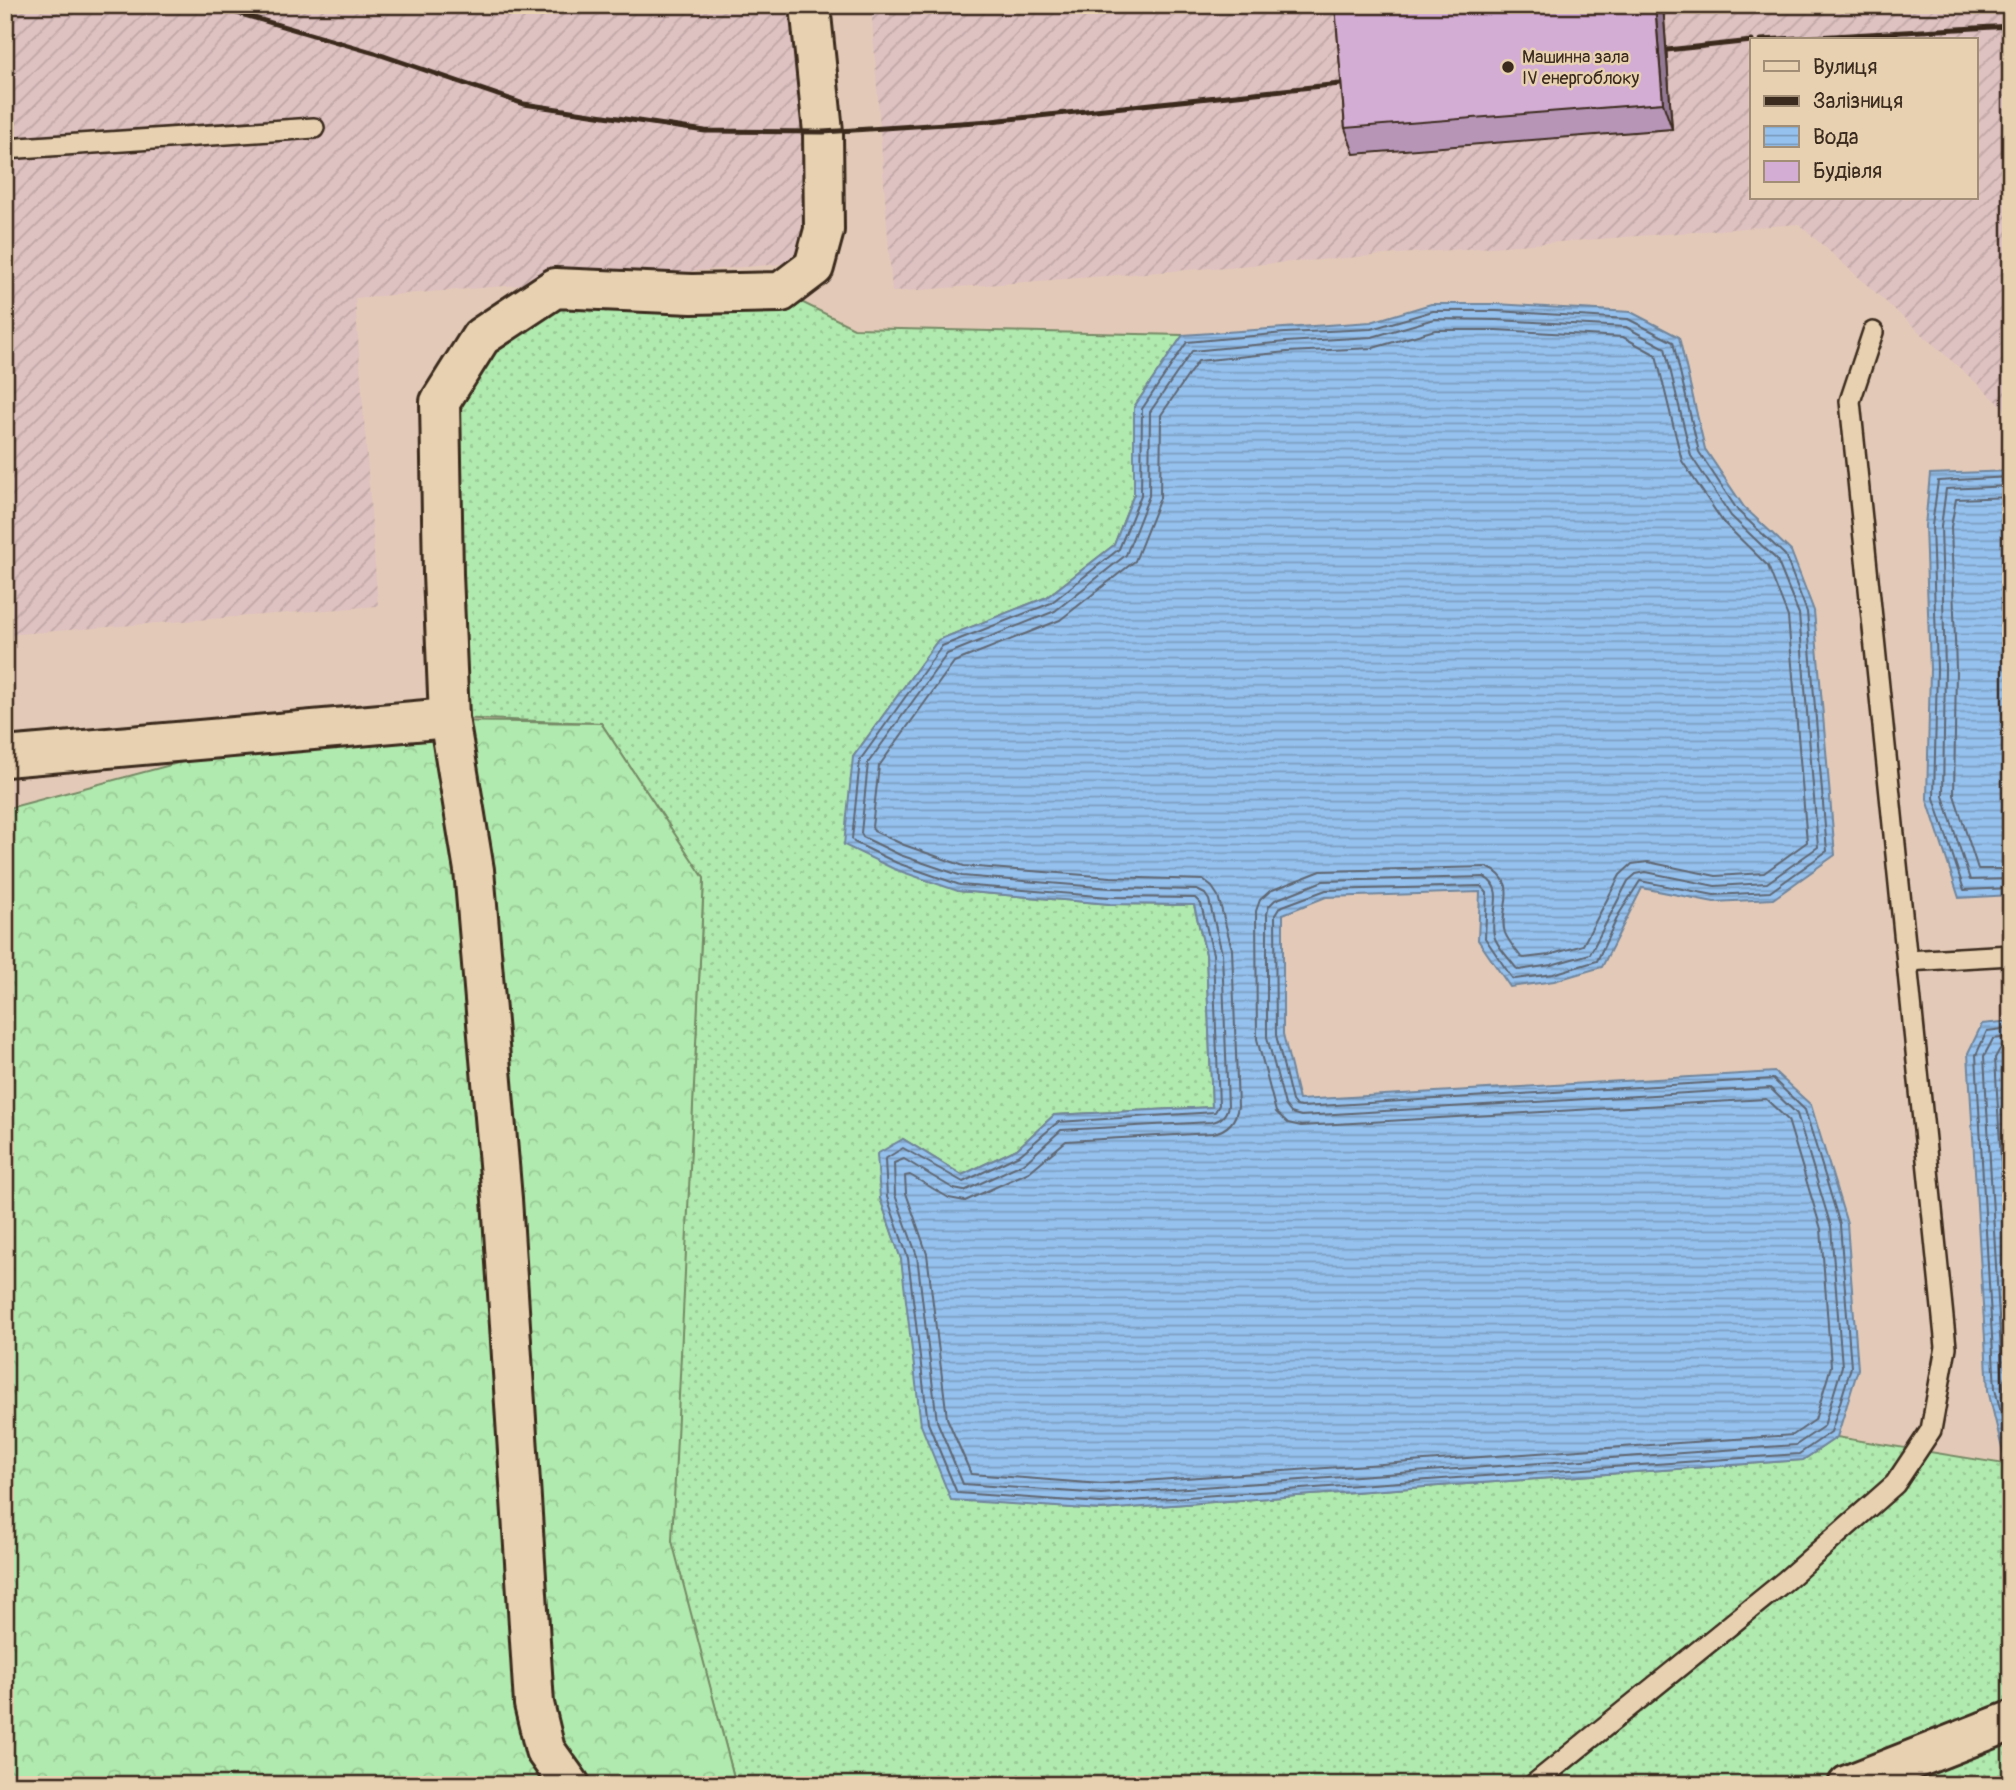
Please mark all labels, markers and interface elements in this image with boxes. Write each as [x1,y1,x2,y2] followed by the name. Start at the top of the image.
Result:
[1750,38,1978,200] legend
[1522,46,1640,90] place label: Машинна зала IV енергоблоку
[1813,54,1877,81] text: Вулиця
[1500,59,1516,75] marker: Машинна зала IV енергоблоку
[1813,88,1903,115] text: Залізниця
[1813,124,1859,151] text: Вода
[1813,158,1882,185] text: Будівля

